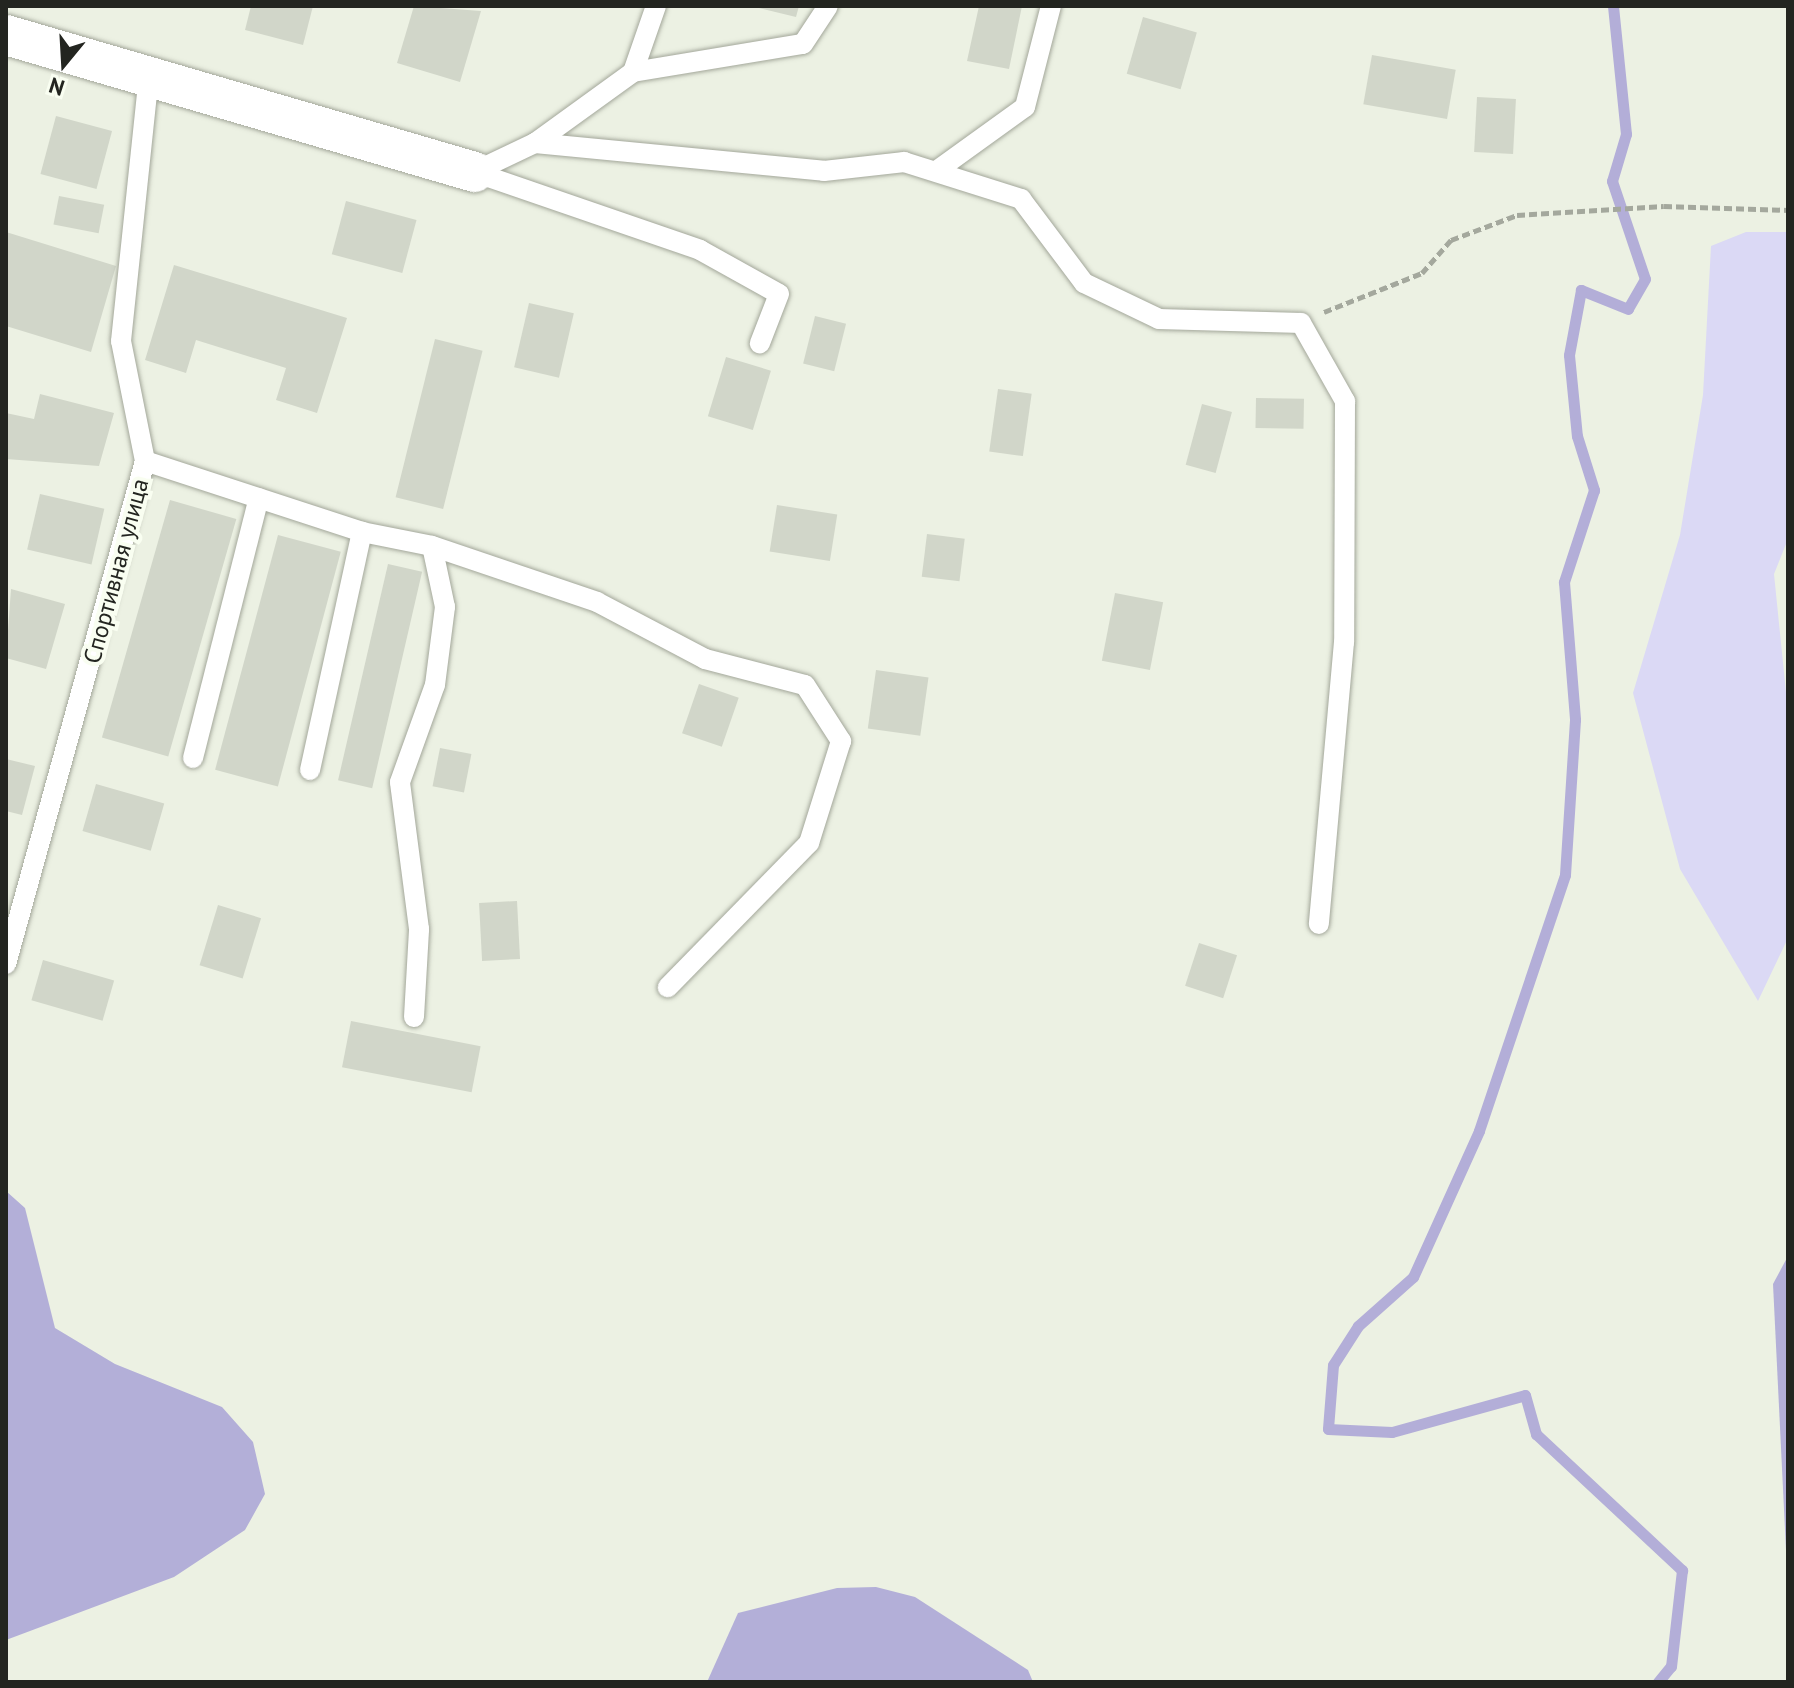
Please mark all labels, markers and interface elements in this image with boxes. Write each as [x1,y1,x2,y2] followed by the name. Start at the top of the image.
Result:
[24,24,104,104] north arrow
[45,71,68,102] text: N
[77,475,155,667] street label: Спортивная улица

